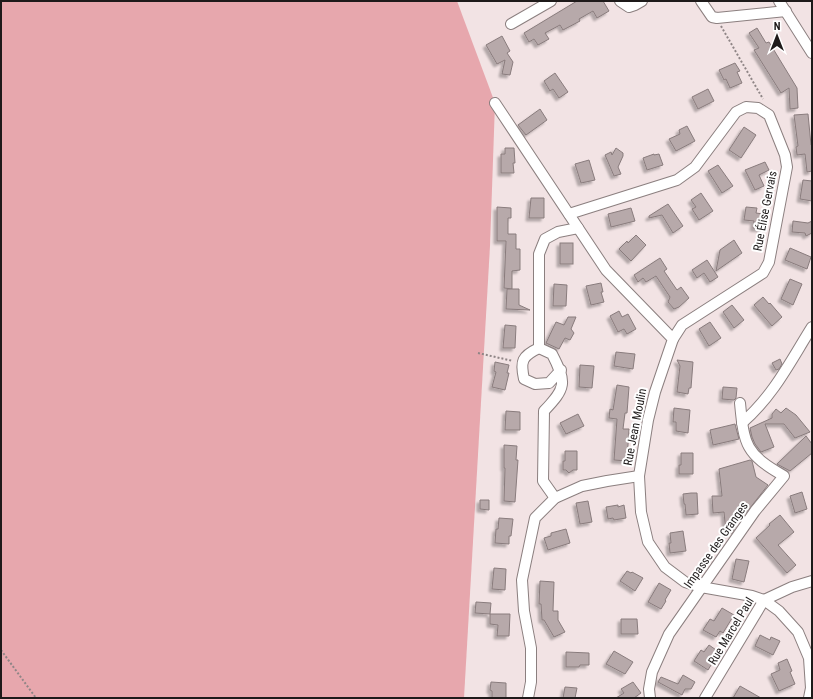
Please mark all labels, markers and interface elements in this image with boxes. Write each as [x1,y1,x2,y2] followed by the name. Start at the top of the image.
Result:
[757,16,797,56] north arrow
[774,20,781,33] text: N
[749,170,780,252] street label: Rue Élise Gervais
[621,387,649,467] street label: Rue Jean Moulin
[681,499,751,591] street label: Impasse des Granges
[705,595,757,667] street label: Rue Marcel Paul

